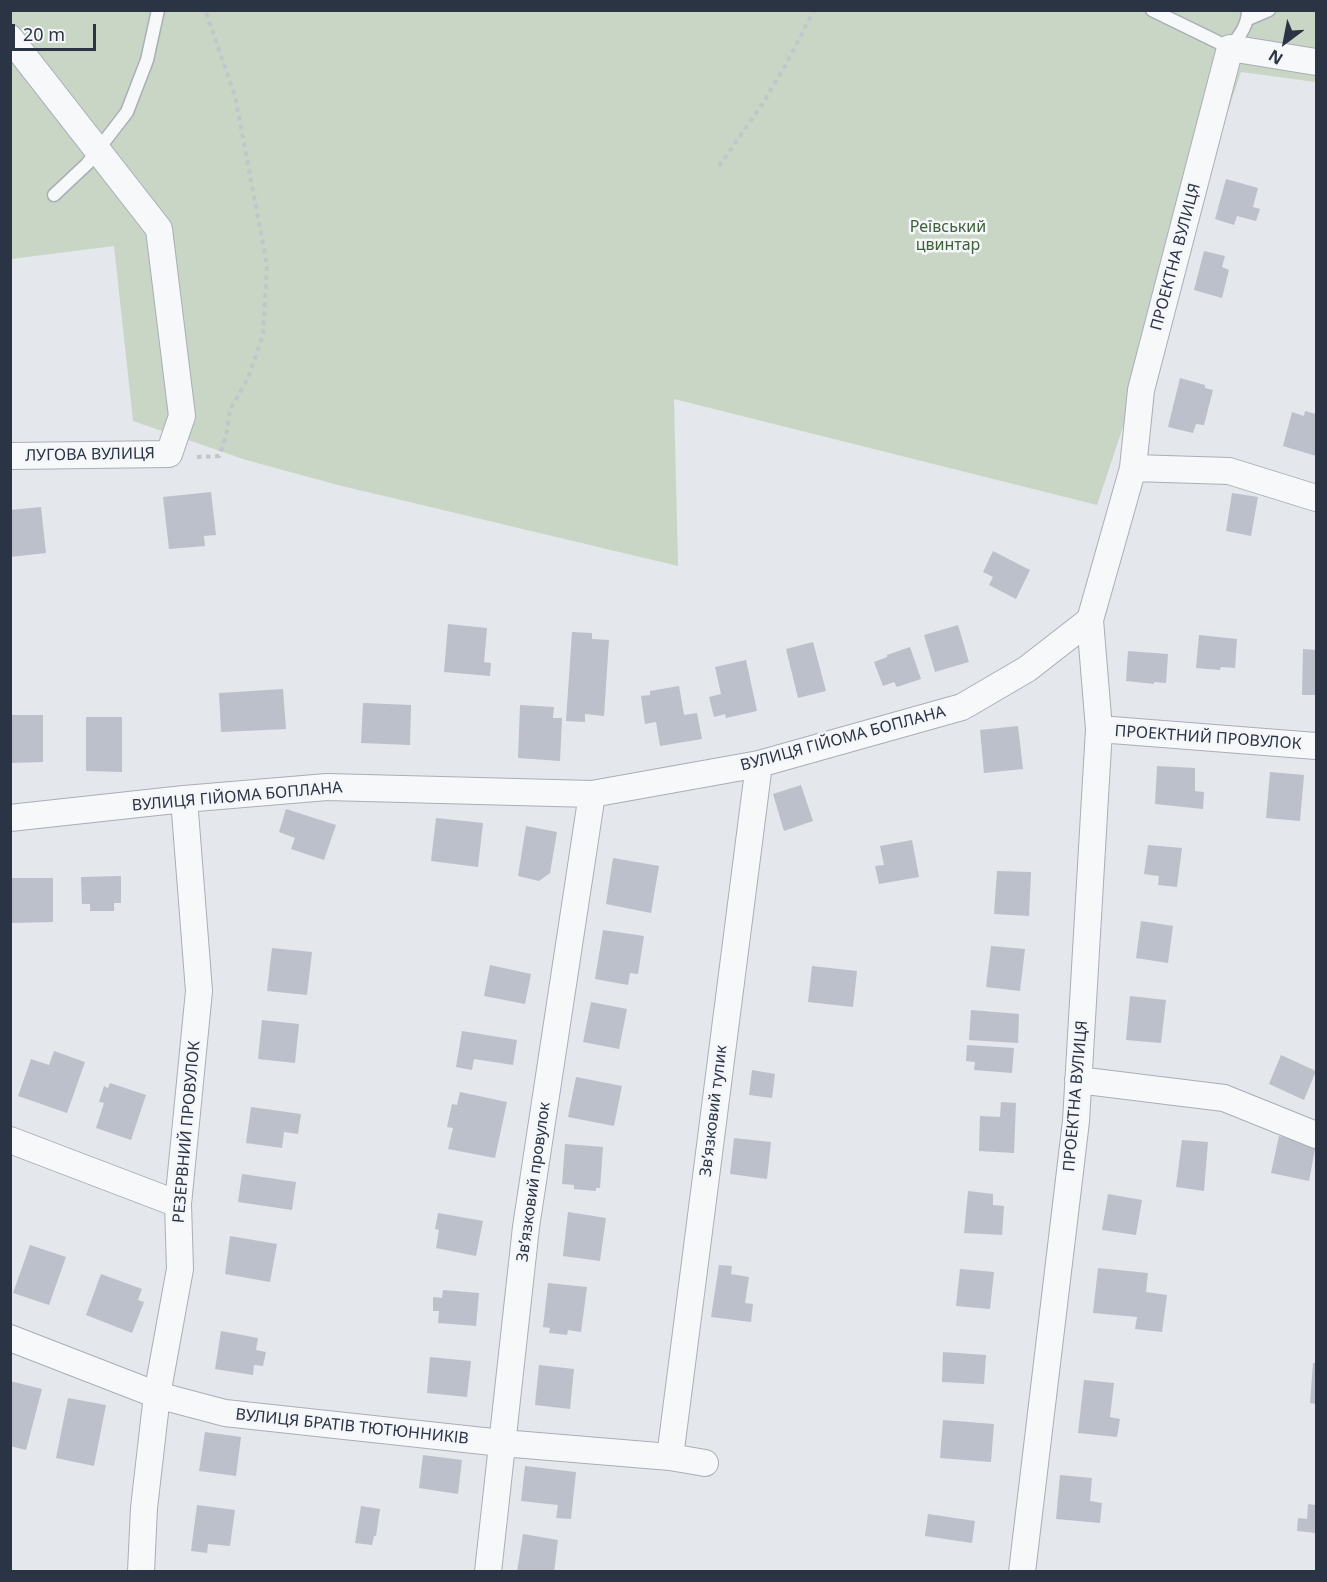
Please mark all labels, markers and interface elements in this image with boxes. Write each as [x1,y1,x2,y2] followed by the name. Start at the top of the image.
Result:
[15,12,99,50] scale bar
[1255,12,1315,72] north arrow
[23,22,65,46] text: 20 m
[1264,44,1287,70] text: N
[1147,181,1205,333] street label: ПРОЕКТНА ВУЛИЦЯ
[910,217,986,255] park label: Реївський цвинтар
[25,444,155,466] street label: ЛУГОВА ВУЛИЦЯ
[738,702,948,776] street label: ВУЛИЦЯ ГІЙОМА БОПЛАНА
[1114,722,1302,754] street label: ПРОЕКТНИЙ ПРОВУЛОК
[131,778,343,816] street label: ВУЛИЦЯ ГІЙОМА БОПЛАНА
[1060,1020,1092,1172] street label: ПРОЕКТНА ВУЛИЦЯ
[169,1040,205,1224] street label: РЕЗЕРВНИЙ ПРОВУЛОК
[696,1044,732,1178] street label: Звʼязковий тупик
[513,1101,555,1263] street label: Звʼязковий провулок
[234,1405,470,1449] street label: ВУЛИЦЯ БРАТІВ ТЮТЮННИКІВ

